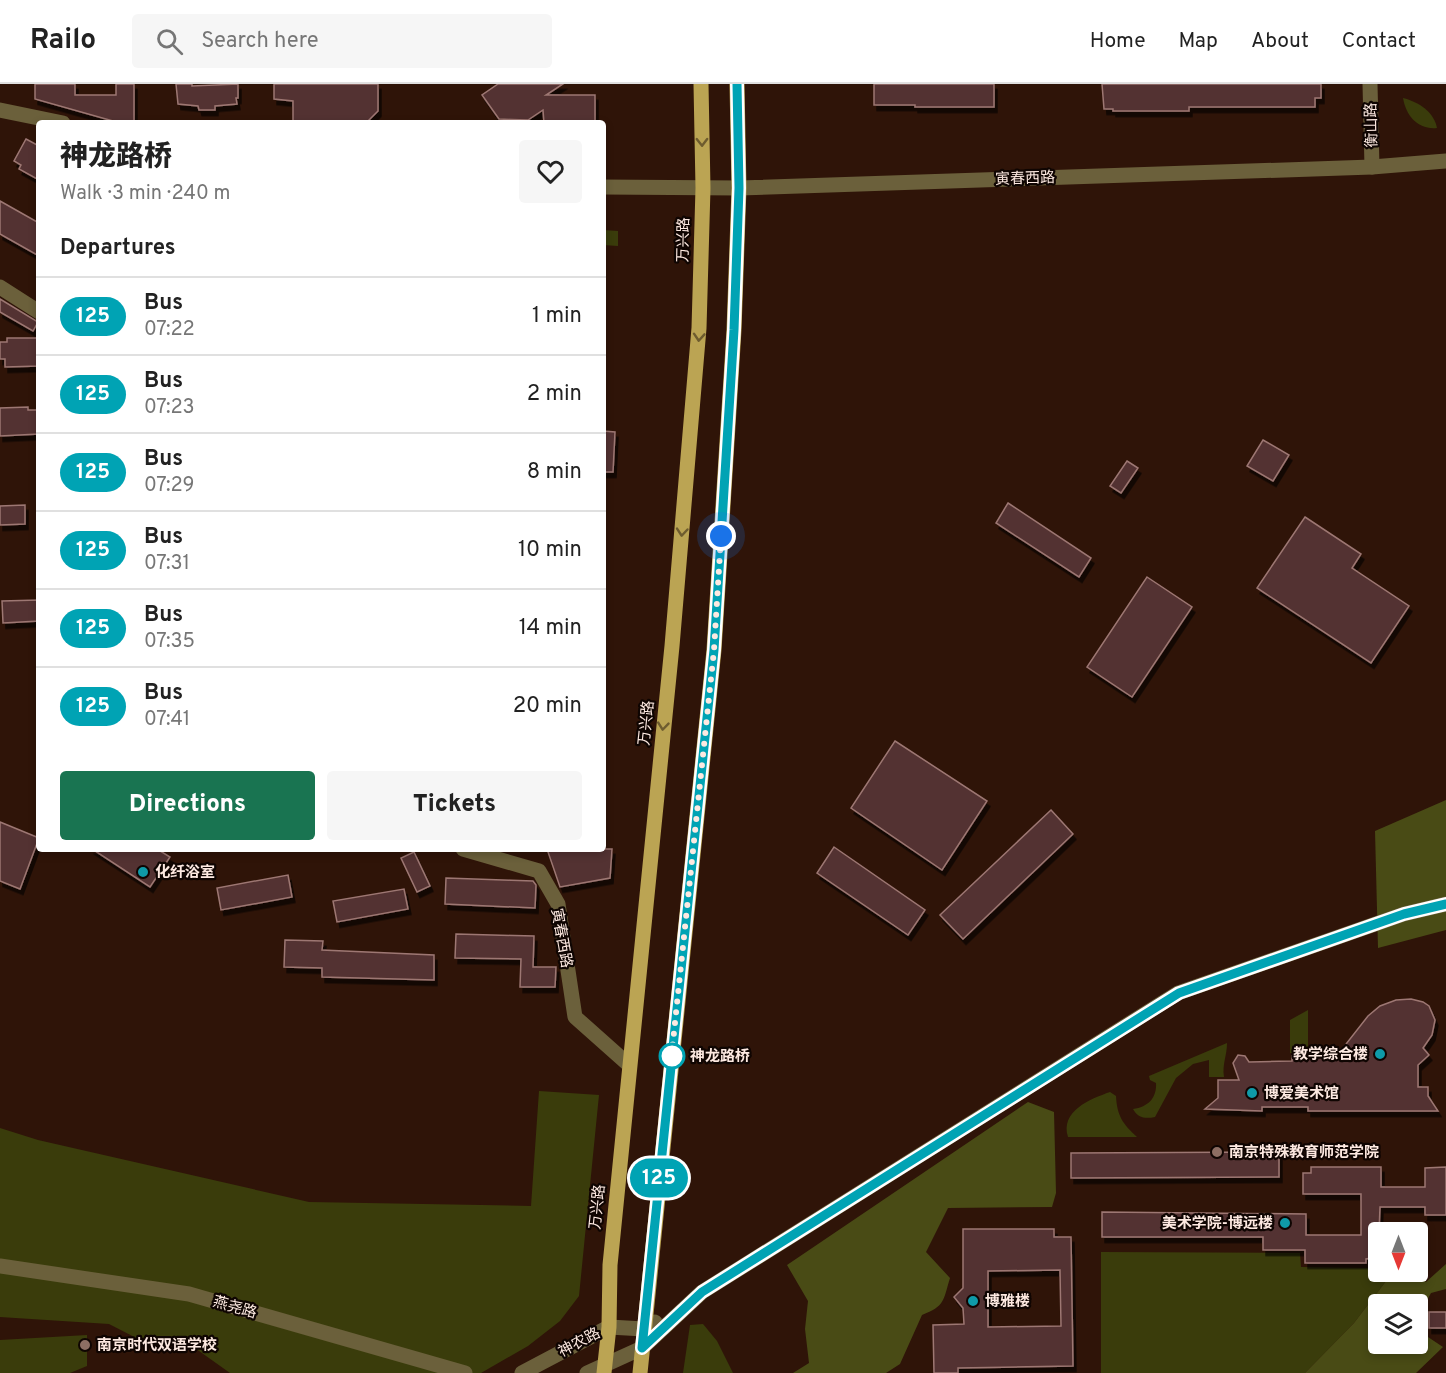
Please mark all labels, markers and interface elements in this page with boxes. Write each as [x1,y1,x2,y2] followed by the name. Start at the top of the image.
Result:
[132,14,552,68] search box
[30,23,96,59] text: Railo
[153,25,186,58] icon: search
[201,28,319,55] text: Search here
[1090,28,1146,55] text: Home
[1179,28,1218,55] text: Map
[1251,28,1309,55] text: About
[1342,28,1416,55] text: Contact
[1363,102,1382,148] street label: 衡山路
[696,138,708,147] one-way arrow
[60,140,172,176] text: 神龙路桥
[519,140,582,203] button: heart
[995,169,1055,190] street label: 寅春西路
[60,181,230,207] text: Walk · 3 min · 240 m
[675,217,694,263] street label: 万兴路
[60,235,176,262] text: Departures
[144,290,183,317] text: Bus
[76,303,110,330] text: 125
[532,303,582,330] text: 1 min
[144,317,195,343] text: 07:22
[692,333,705,342] one-way arrow
[144,368,183,395] text: Bus
[76,381,110,408] text: 125
[527,381,582,408] text: 2 min
[144,395,195,421] text: 07:23
[144,446,183,473] text: Bus
[76,459,110,486] text: 125
[527,459,582,486] text: 8 min
[144,473,195,499] text: 07:29
[706,521,736,551] your location
[144,524,183,551] text: Bus
[676,527,689,536] one-way arrow
[76,537,110,564] text: 125
[518,537,582,564] text: 10 min
[144,551,190,577] text: 07:31
[144,602,183,629] text: Bus
[76,615,110,642] text: 125
[519,615,582,642] text: 14 min
[144,629,195,655] text: 07:35
[144,680,183,707] text: Bus
[76,693,110,720] text: 125
[513,693,582,720] text: 20 min
[636,700,659,747] street label: 万兴路
[144,707,190,733] text: 07:41
[657,721,670,730] one-way arrow
[60,771,315,840] button: Directions
[327,771,582,840] button: Tickets
[155,863,215,883] place label: 化纤浴室
[136,865,150,879] marker: 化纤浴室
[546,907,575,969] street label: 寅春西路
[659,1043,685,1069] marker: 神龙路桥
[1293,1045,1368,1065] place label: 教学综合楼
[690,1047,750,1067] place label: 神龙路桥
[1373,1047,1387,1061] marker: 教学综合楼
[1264,1084,1339,1104] place label: 博爱美术馆
[1245,1086,1259,1100] marker: 博爱美术馆
[1229,1143,1379,1163] place label: 南京特殊教育师范学院
[1210,1145,1224,1159] marker: 南京特殊教育师范学院
[624,1158,694,1198] line badge: 125
[642,1165,676,1192] text: 125
[587,1184,610,1231] street label: 万兴路
[1162,1214,1273,1234] place label: 美术学院-博远楼
[1278,1216,1292,1230] marker: 美术学院-博远楼
[1368,1222,1428,1282] north arrow
[1368,1222,1428,1354] map controls
[985,1292,1030,1312] place label: 博雅楼
[210,1293,259,1324] street label: 燕尧路
[966,1294,980,1308] marker: 博雅楼
[1368,1294,1428,1354] button: layers
[555,1324,604,1362] street label: 神农路
[97,1336,217,1356] place label: 南京时代双语学校
[78,1338,92,1352] marker: 南京时代双语学校

